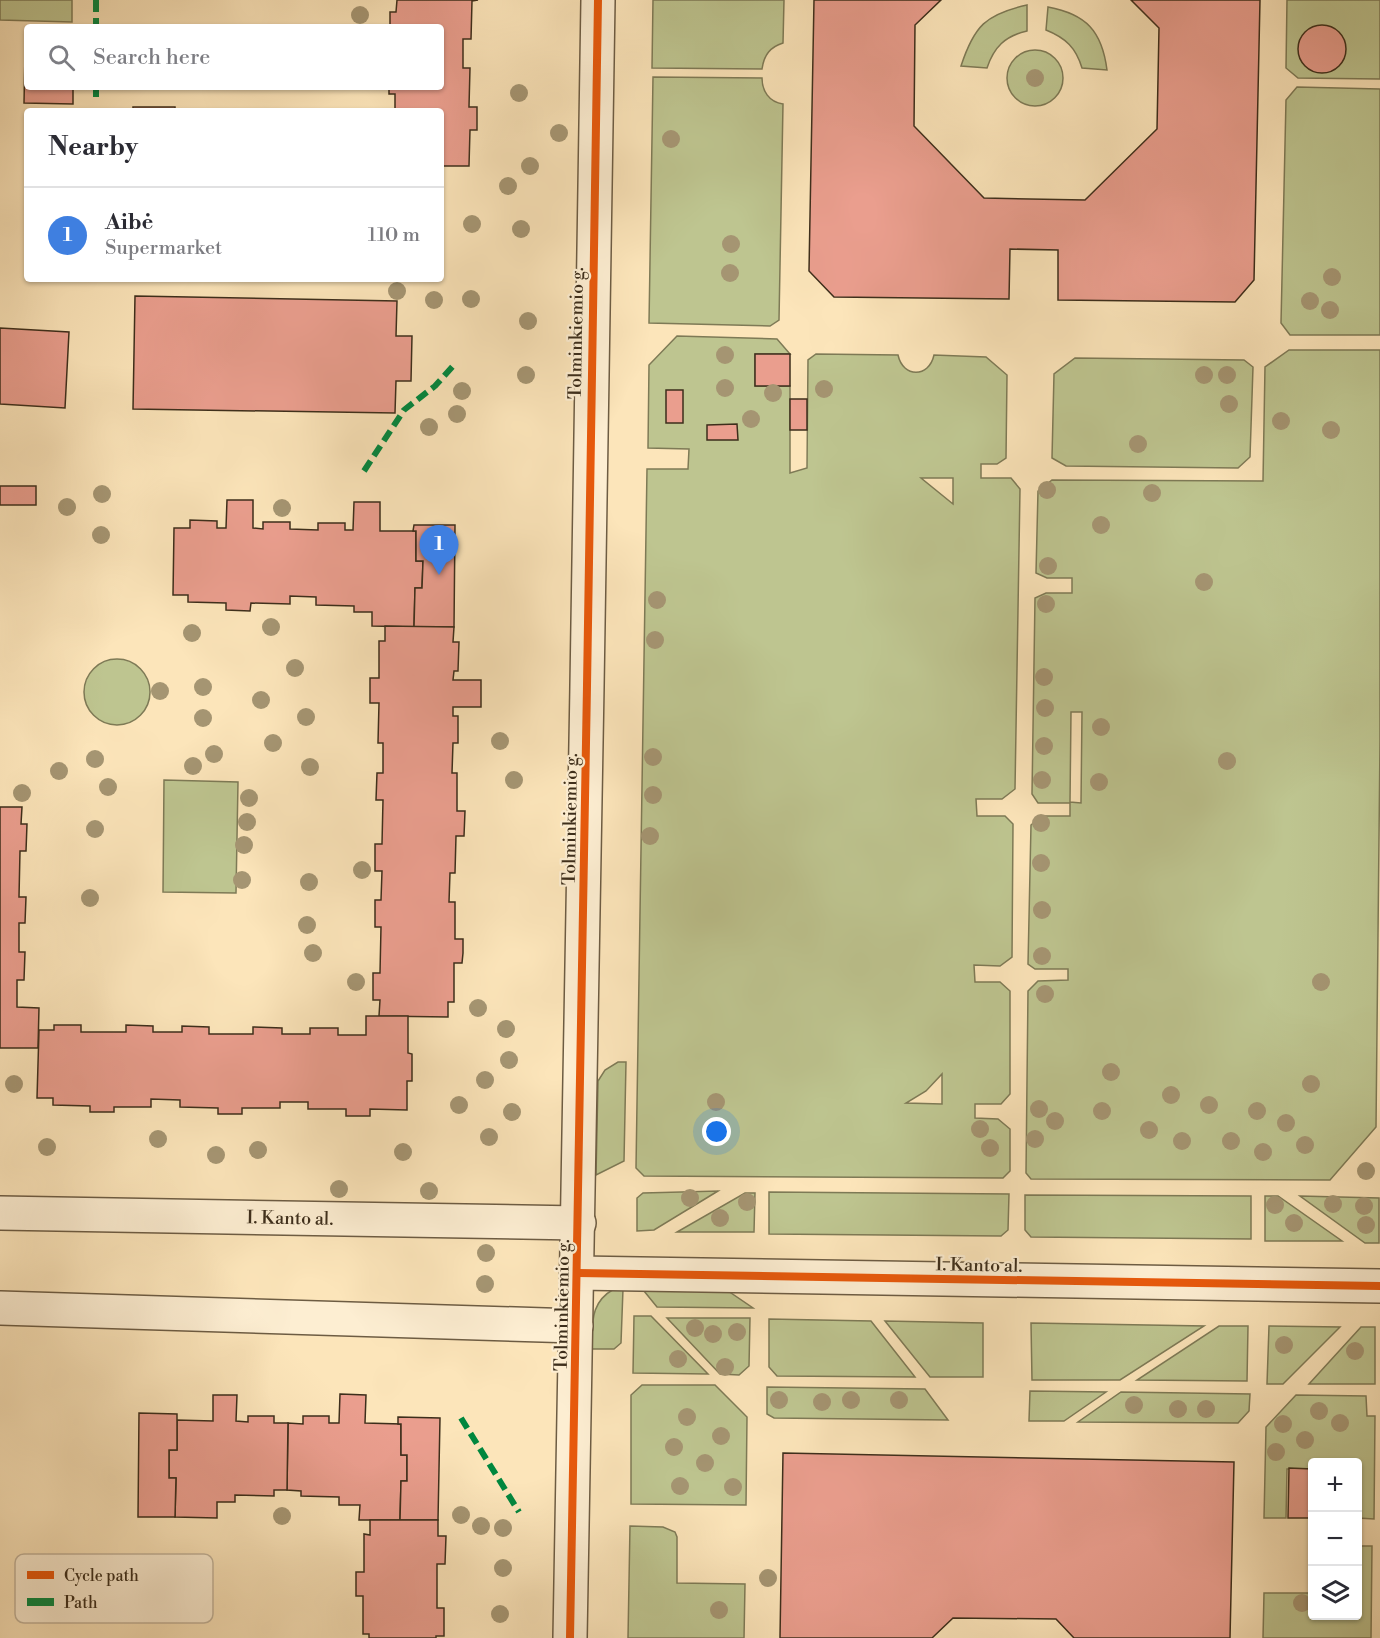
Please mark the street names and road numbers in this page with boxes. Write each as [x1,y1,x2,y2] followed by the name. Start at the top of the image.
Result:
[564,267,589,399] street label: Tolminkiemio g.
[558,753,583,885] street label: Tolminkiemio g.
[246,1206,334,1231] street label: I. Kanto al.
[550,1239,575,1371] street label: Tolminkiemio g.
[935,1253,1023,1278] street label: I. Kanto al.

